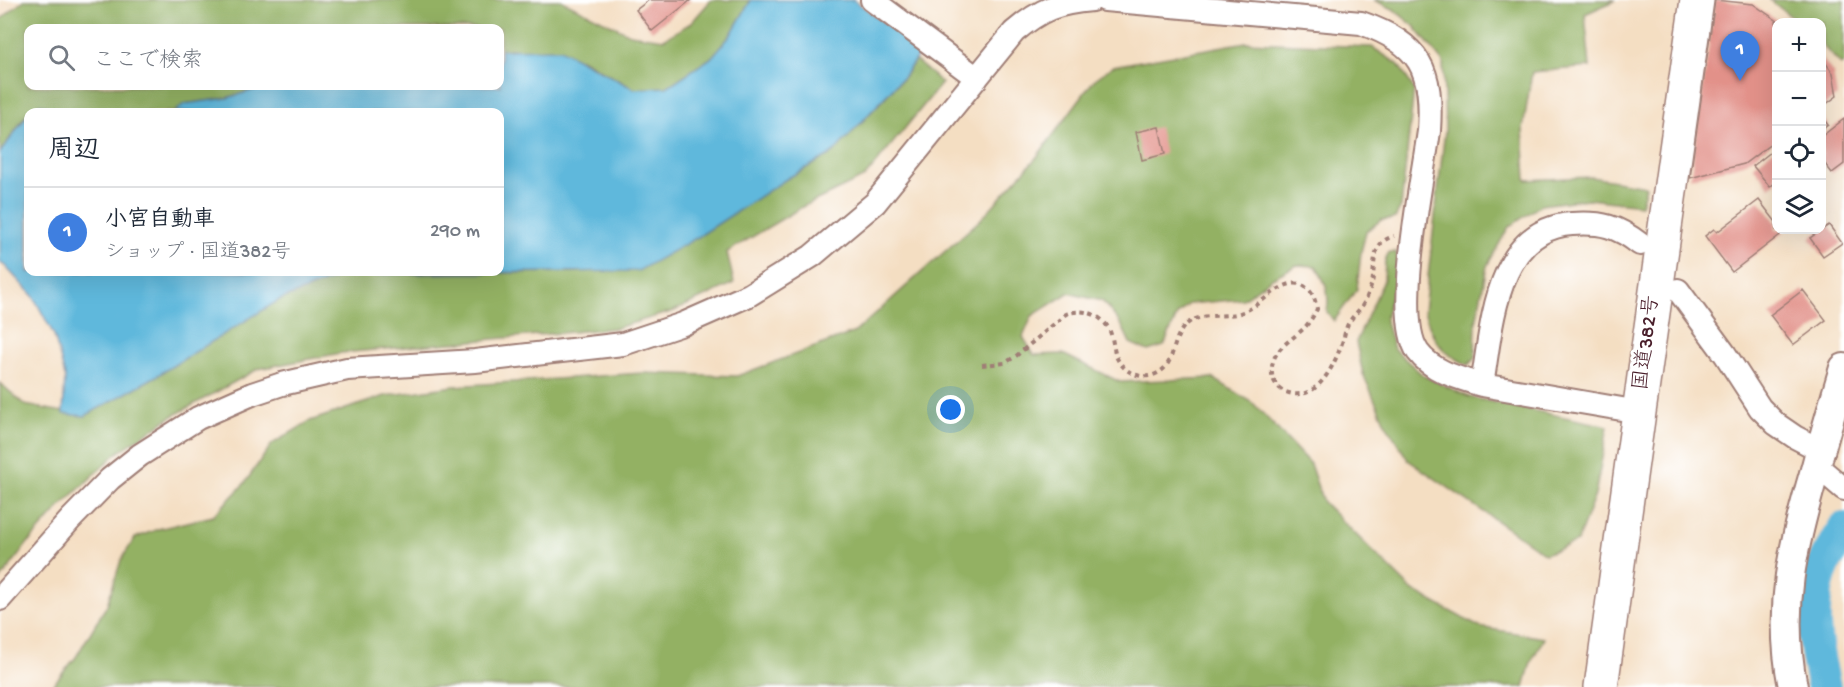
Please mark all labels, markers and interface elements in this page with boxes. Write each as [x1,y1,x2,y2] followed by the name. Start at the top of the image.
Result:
[1772,18,1826,234] map controls
[1772,18,1826,72] button: +
[24,24,504,90] search box
[1720,32,1760,81] pin: 1
[45,41,78,74] icon: search
[93,49,203,75] text: ここで検索
[1772,72,1826,126] button: −
[1772,126,1826,180] button: locate
[48,137,100,168] text: 周辺
[1772,180,1826,234] button: layers
[105,208,215,234] text: 小宮自動車
[63,221,72,244] text: 1
[430,221,480,244] text: 290 m
[105,242,291,265] text: ショップ · 国道382号
[1629,294,1666,392] street label: 国道382号
[936,395,965,424] your location

